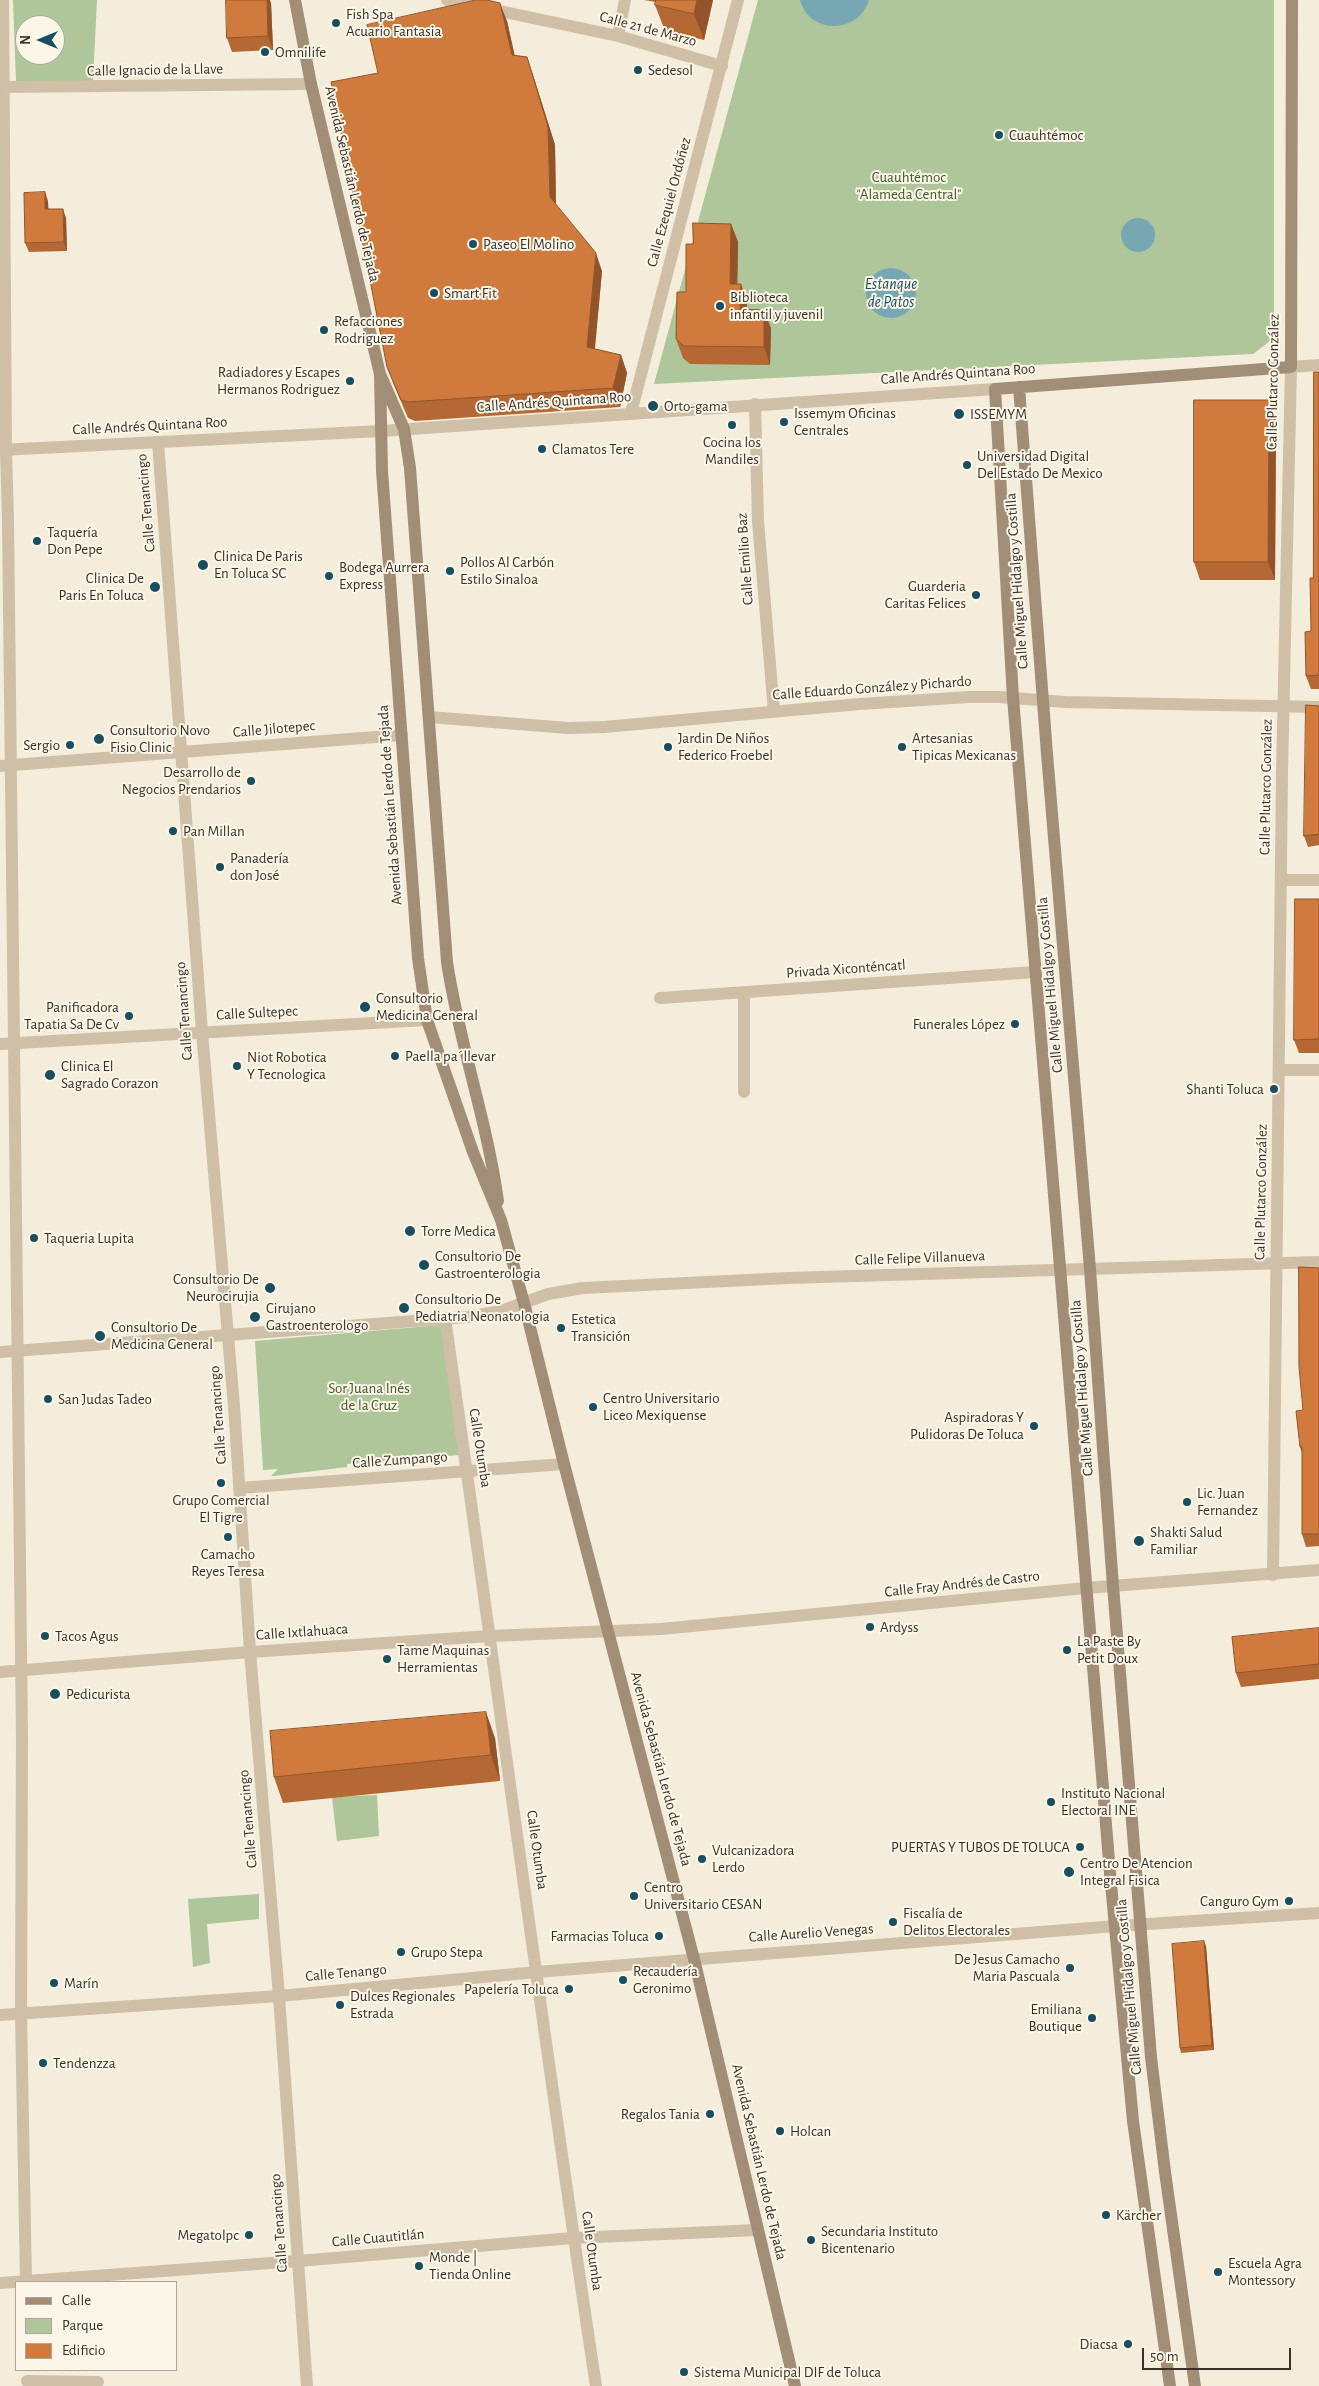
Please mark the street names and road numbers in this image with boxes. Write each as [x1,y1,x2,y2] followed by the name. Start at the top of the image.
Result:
[597,7,699,51] street label: Calle 21 de Marzo
[87,60,223,80] street label: Calle Ignacio de la Llave
[321,84,383,284] street label: Avenida Sebastián Lerdo de Tejada
[643,135,695,269] street label: Calle Ezequiel Ordóñez
[1263,314,1283,450] street label: Calle Plutarco González
[880,360,1036,388] street label: Calle Andrés Quintana Roo
[476,388,632,416] street label: Calle Andrés Quintana Roo
[72,413,228,439] street label: Calle Andrés Quintana Roo
[133,453,159,553] street label: Calle Tenancingo
[1002,492,1032,670] street label: Calle Miguel Hidalgo y Costilla
[733,512,757,606] street label: Calle Emilio Baz
[772,672,972,704] street label: Calle Eduardo González y Pichardo
[374,704,406,906] street label: Avenida Sebastián Lerdo de Tejada
[232,716,316,742] street label: Calle Jilotepec
[1256,719,1276,855] street label: Calle Plutarco González
[1033,896,1067,1074] street label: Calle Miguel Hidalgo y Costilla
[786,956,906,982] street label: Privada Xiconténcatl
[172,961,196,1061] street label: Calle Tenancingo
[216,1002,298,1024] street label: Calle Sultepec
[1251,1124,1271,1260] street label: Calle Plutarco González
[855,1247,985,1269] street label: Calle Felipe Villanueva
[1067,1299,1097,1477] street label: Calle Miguel Hidalgo y Costilla
[206,1365,230,1465] street label: Calle Tenancingo
[465,1407,495,1489] street label: Calle Otumba
[352,1448,448,1472] street label: Calle Zumpango
[883,1567,1041,1601] street label: Calle Fray Andrés de Castro
[255,1620,349,1644] street label: Calle Ixtlahuaca
[626,1670,696,1868] street label: Avenida Sebastián Lerdo de Tejada
[235,1769,261,1869] street label: Calle Tenancingo
[523,1809,551,1891] street label: Calle Otumba
[1112,1898,1146,2076] street label: Calle Miguel Hidalgo y Costilla
[748,1920,874,1946] street label: Calle Aurelio Venegas
[305,1960,387,1986] street label: Calle Tenango
[728,2062,790,2262] street label: Avenida Sebastián Lerdo de Tejada
[267,2173,291,2273] street label: Calle Tenancingo
[578,2210,606,2292] street label: Calle Otumba
[331,2225,425,2251] street label: Calle Cuautitlán

